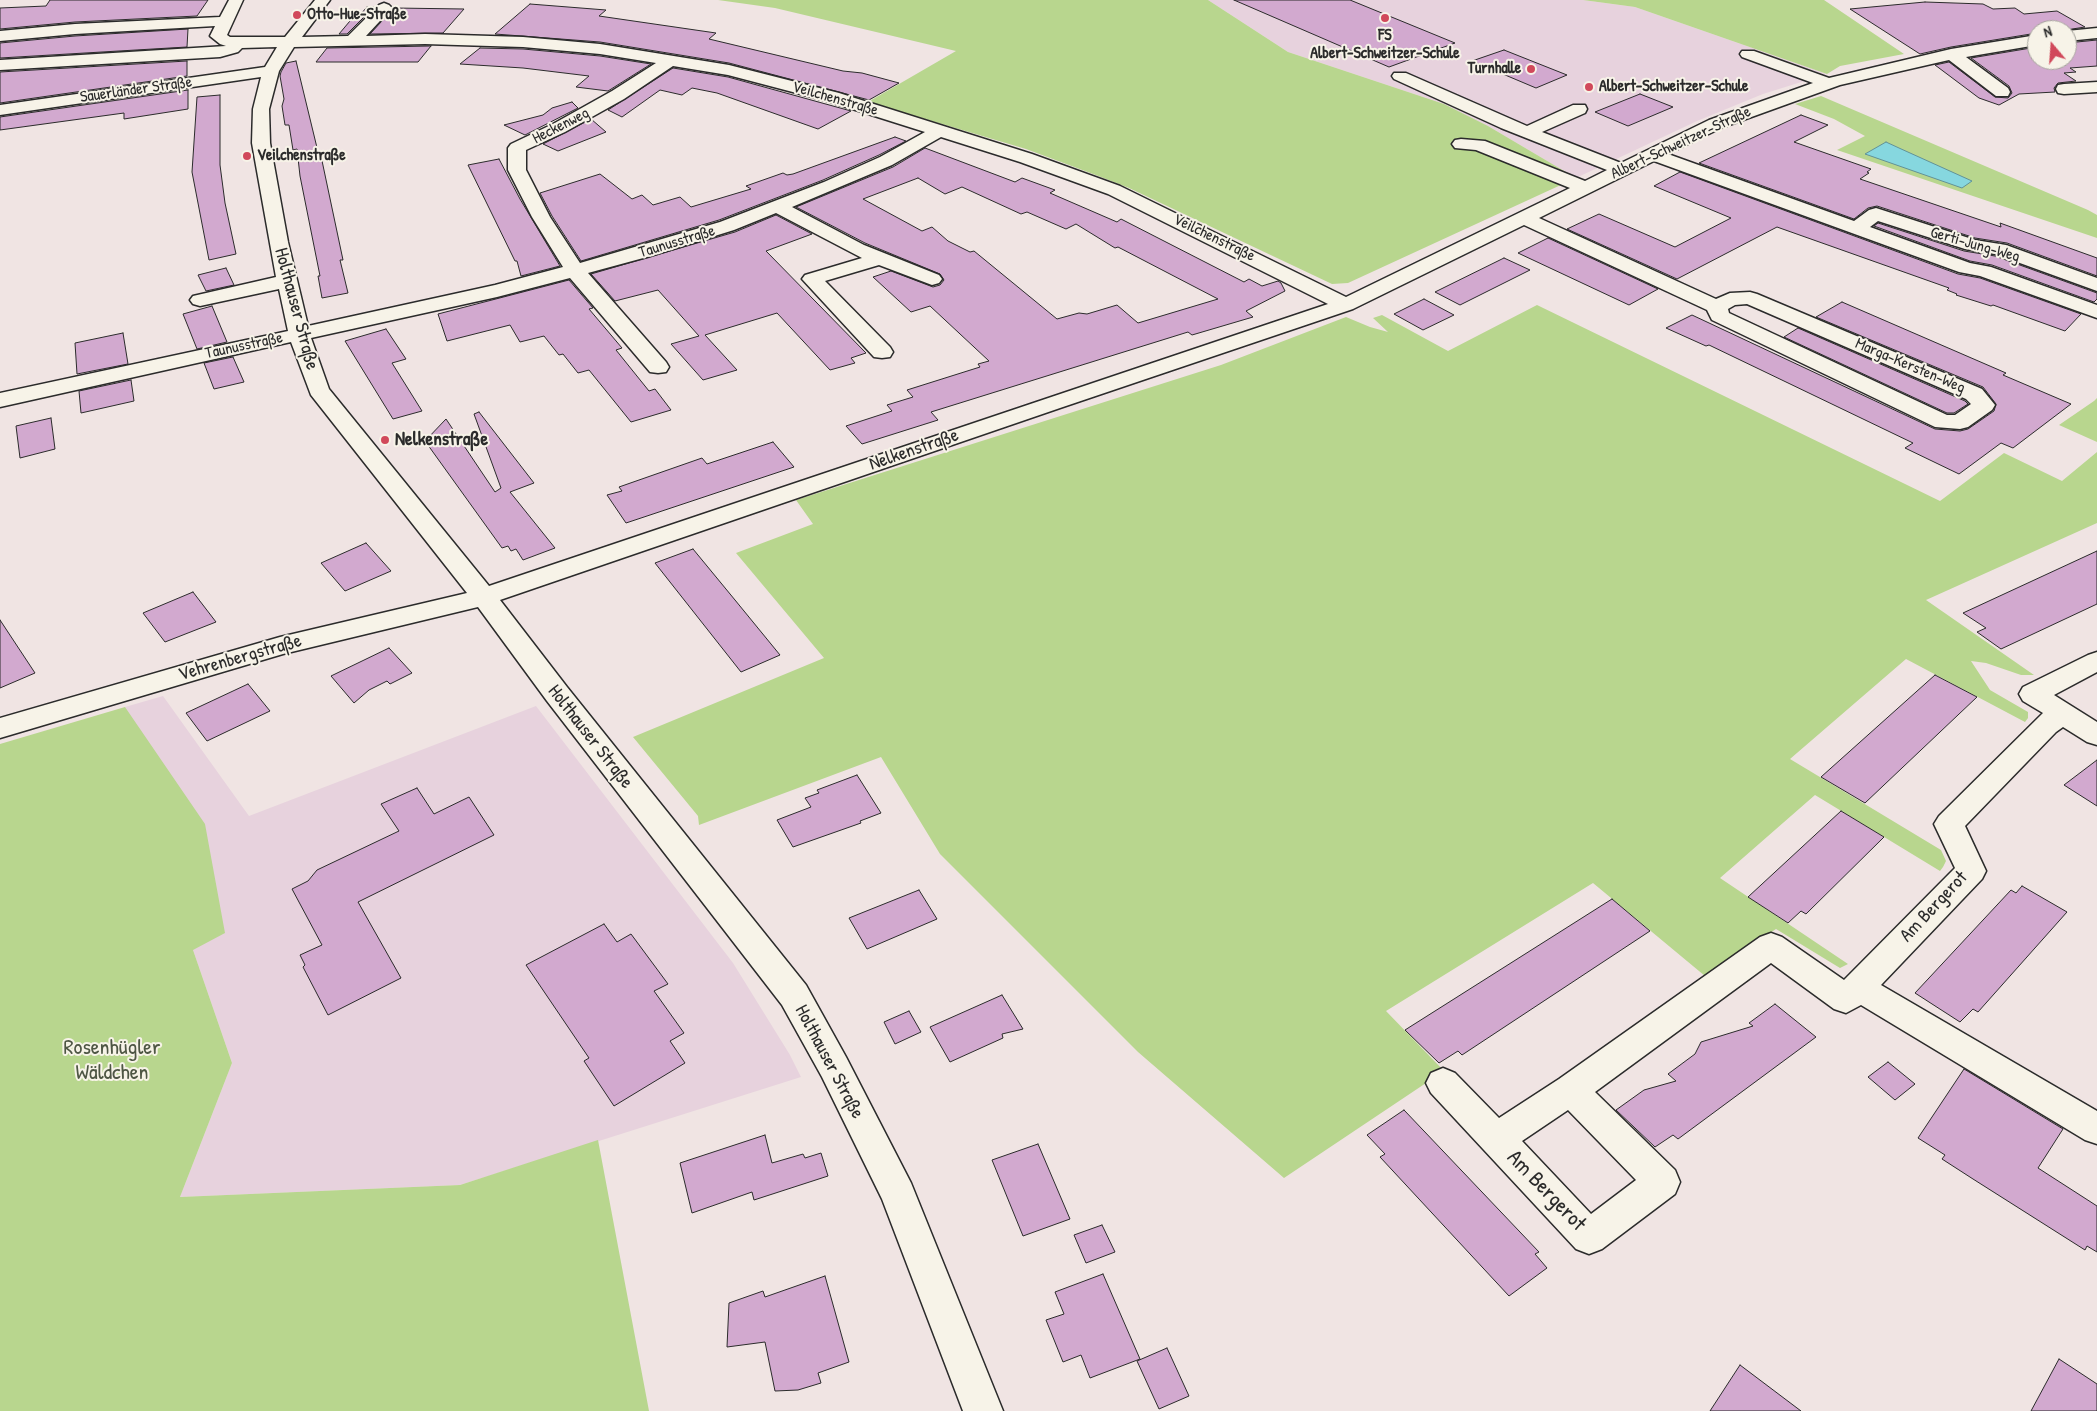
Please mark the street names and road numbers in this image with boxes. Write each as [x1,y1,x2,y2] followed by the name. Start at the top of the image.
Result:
[79,73,193,107] street label: Sauerländer Straße
[790,78,880,120] street label: Veilchenstraße
[1608,102,1754,184] street label: Albert-Schweitzer-Straße
[529,104,593,148] street label: Heckenweg
[1170,210,1258,266] street label: Veilchenstraße
[636,221,718,263] street label: Taunusstraße
[1928,223,2022,267] street label: Gerti-Jung-Weg
[269,246,323,372] street label: Holthauser Straße
[203,328,285,364] street label: Taunusstraße
[1852,334,1968,398] street label: Marga-Kersten-Weg
[866,424,962,476] street label: Nelkenstraße
[176,630,304,686] street label: Vehrenbergstraße
[542,681,638,793] street label: Holthauser Straße
[1895,867,1973,947] street label: Am Bergerot
[790,1001,868,1123] street label: Holthauser Straße
[1501,1145,1591,1237] street label: Am Bergerot

